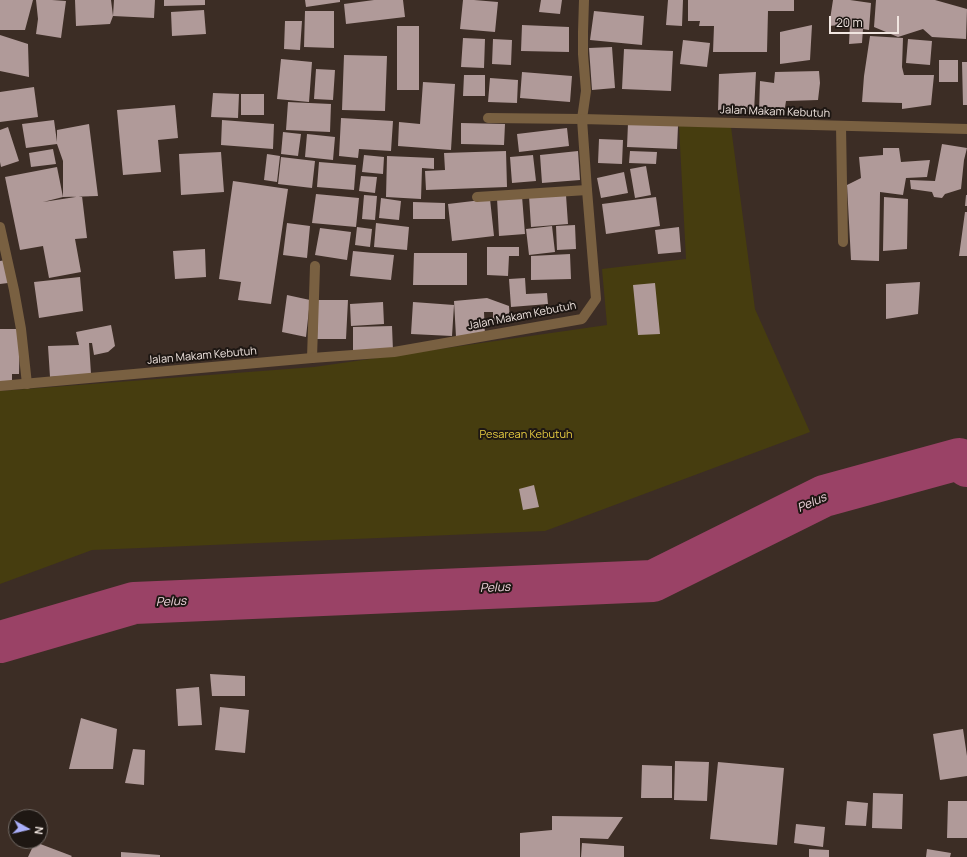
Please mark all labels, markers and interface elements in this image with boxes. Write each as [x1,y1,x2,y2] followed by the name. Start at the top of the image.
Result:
[831,8,901,34] scale bar
[836,14,863,31] text: 20 m
[720,103,830,121] street label: Jalan Makam Kebutuh
[467,299,577,333] street label: Jalan Makam Kebutuh
[147,345,257,367] street label: Jalan Makam Kebutuh
[480,428,572,442] park label: Pesarean Kebutuh
[795,490,829,516] water label: Pelus
[480,580,510,596] water label: Pelus
[156,594,186,610] water label: Pelus
[8,809,48,849] north arrow
[31,826,47,836] text: N

